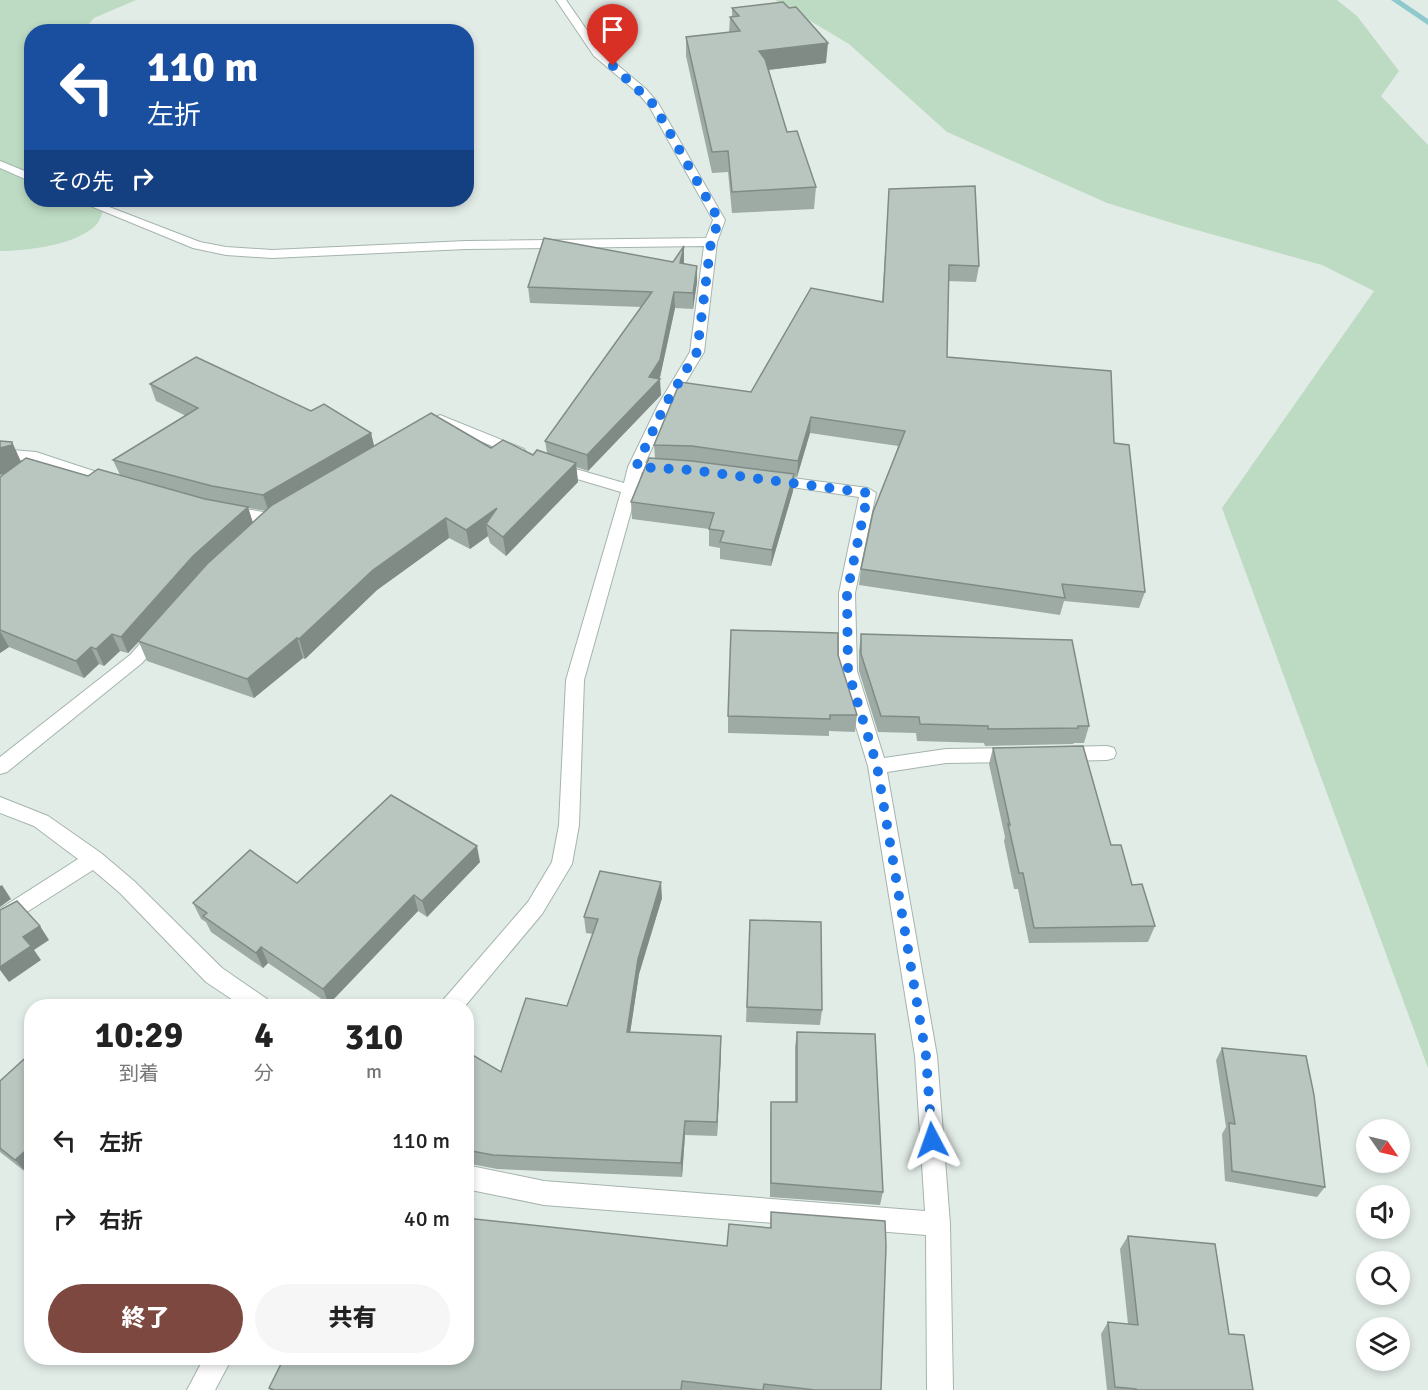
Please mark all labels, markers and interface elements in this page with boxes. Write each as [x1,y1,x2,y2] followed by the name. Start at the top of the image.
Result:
[587,4,638,66] pin
[596,13,629,46] icon: arrive
[147,42,258,93] text: 110 m
[48,48,126,126] icon: left
[147,99,201,132] text: 左折
[126,162,159,195] icon: right
[48,168,114,195] text: その先
[95,1013,183,1058] text: 10:29
[254,1013,274,1058] text: 4
[345,1015,403,1060] text: 310
[366,1059,382,1084] text: m
[119,1061,159,1086] text: 到着
[254,1061,274,1086] text: 分
[900,1108,964,1172] position arrow
[1356,1119,1410,1173] north arrow
[1356,1119,1410,1371] map controls
[48,1124,81,1157] icon: left
[392,1127,450,1154] text: 110 m
[99,1129,143,1156] text: 左折
[1356,1185,1410,1239] button: sound
[48,1202,81,1235] icon: right
[404,1205,450,1232] text: 40 m
[99,1207,143,1234] text: 右折
[1356,1251,1410,1305] button: search
[48,1284,243,1353] button: 終了
[255,1284,450,1353] button: 共有
[1356,1317,1410,1371] button: layers

